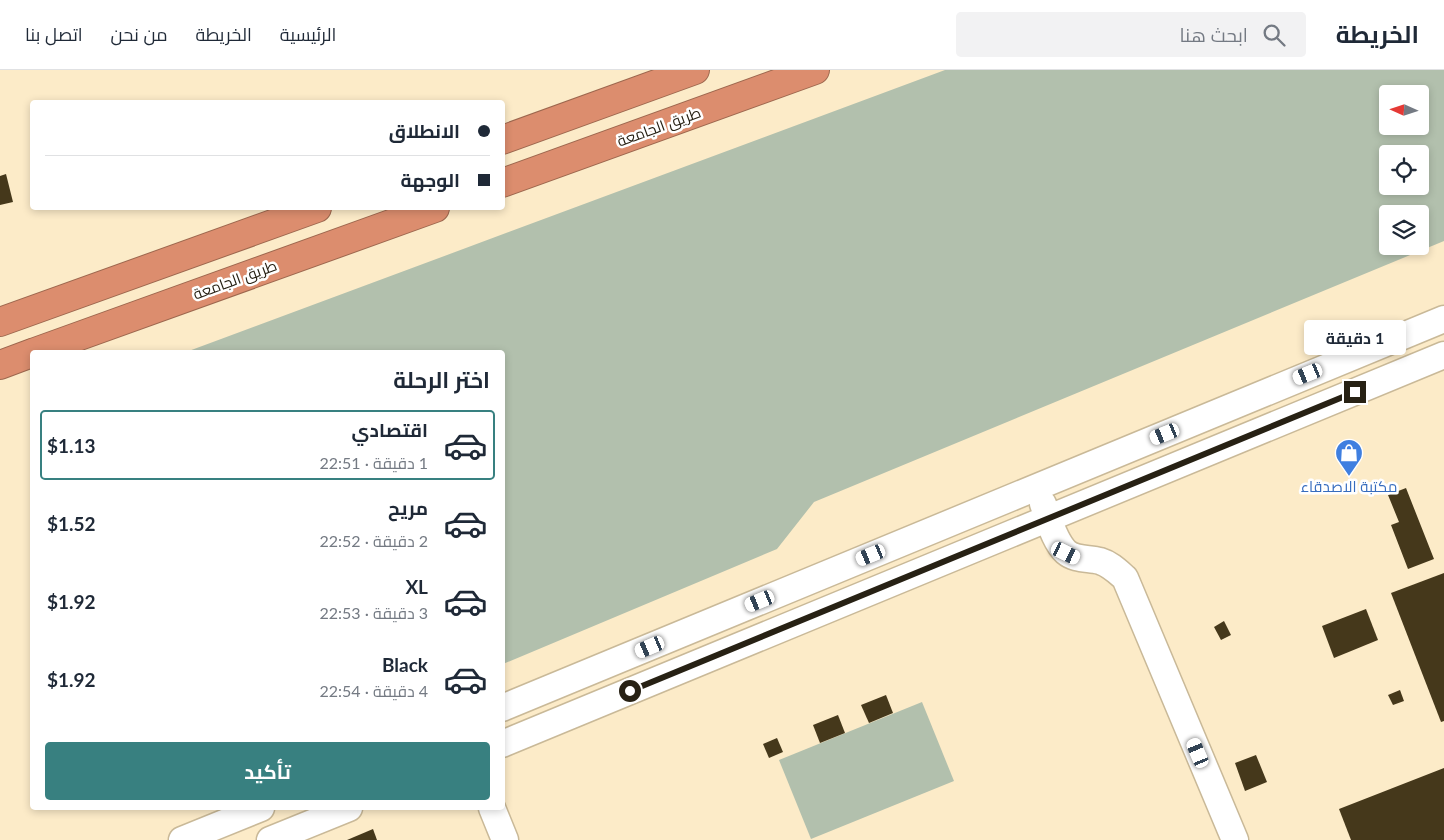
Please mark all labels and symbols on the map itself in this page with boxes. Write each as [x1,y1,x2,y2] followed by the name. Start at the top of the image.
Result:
[1379,85,1429,135] north arrow
[614,103,704,151] street label: طريق الجامعة
[190,256,280,304] street label: طريق الجامعة
[1304,320,1406,354] callout: 1 دقيقة
[1291,361,1324,387] car
[1344,381,1366,403] route end
[1148,421,1181,447] car
[1334,438,1364,477] shop icon: مكتبة الاصدقاء
[1301,477,1397,495] place label: مكتبة الاصدقاء
[1049,540,1082,566] car
[854,542,887,568] car
[743,588,776,614] car
[633,634,666,660] car
[619,680,641,702] route start
[1185,736,1210,770] car

